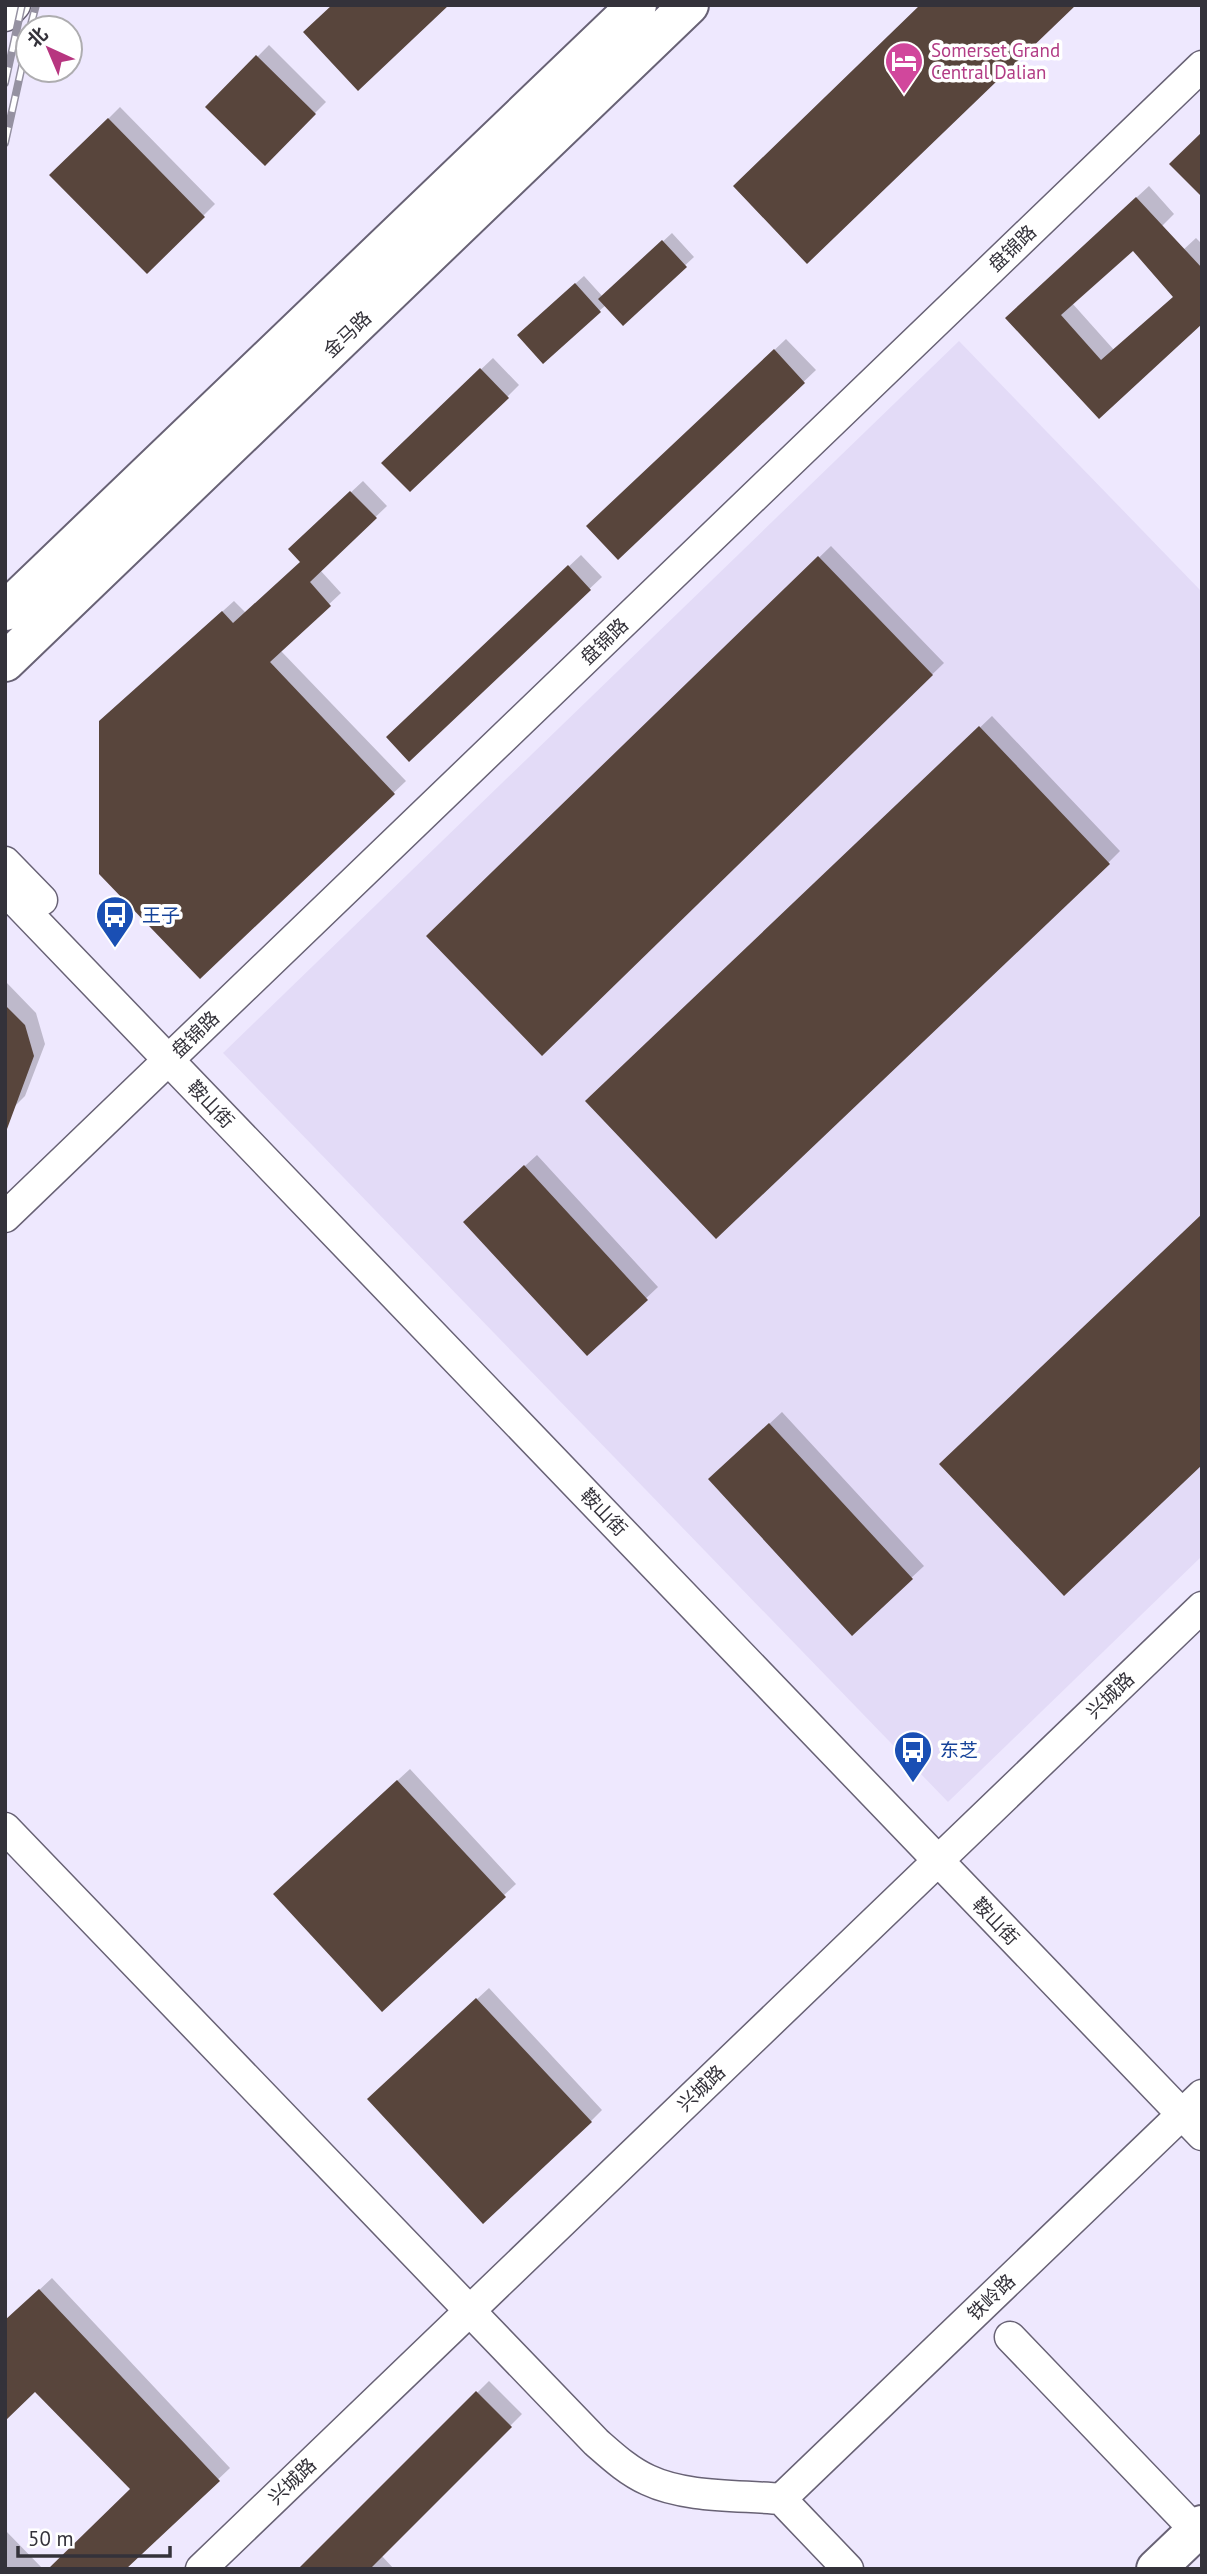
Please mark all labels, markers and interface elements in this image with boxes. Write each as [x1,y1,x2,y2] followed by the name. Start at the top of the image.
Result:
[14,14,84,84] north arrow
[22,22,52,52] text: 北
[931,38,1060,84] place label: Somerset Grand Central Dalian
[883,40,925,95] hotel icon: Somerset Grand Central Dalian
[983,220,1041,276] street label: 盘锦路
[318,306,376,362] street label: 金马路
[575,613,633,669] street label: 盘锦路
[94,894,136,949] bus stop icon: 王子
[142,903,180,927] place label: 王子
[166,1006,224,1062] street label: 盘锦路
[183,1075,239,1133] street label: 鞍山街
[576,1483,632,1541] street label: 鞍山街
[1081,1667,1139,1723] street label: 兴城路
[892,1729,934,1784] bus stop icon: 东芝
[940,1738,978,1762] place label: 东芝
[968,1892,1024,1950] street label: 鞍山街
[672,2060,730,2116] street label: 兴城路
[962,2269,1020,2325] street label: 铁岭路
[263,2453,321,2509] street label: 兴城路
[18,2514,170,2558] scale bar
[28,2525,74,2552] text: 50 m

